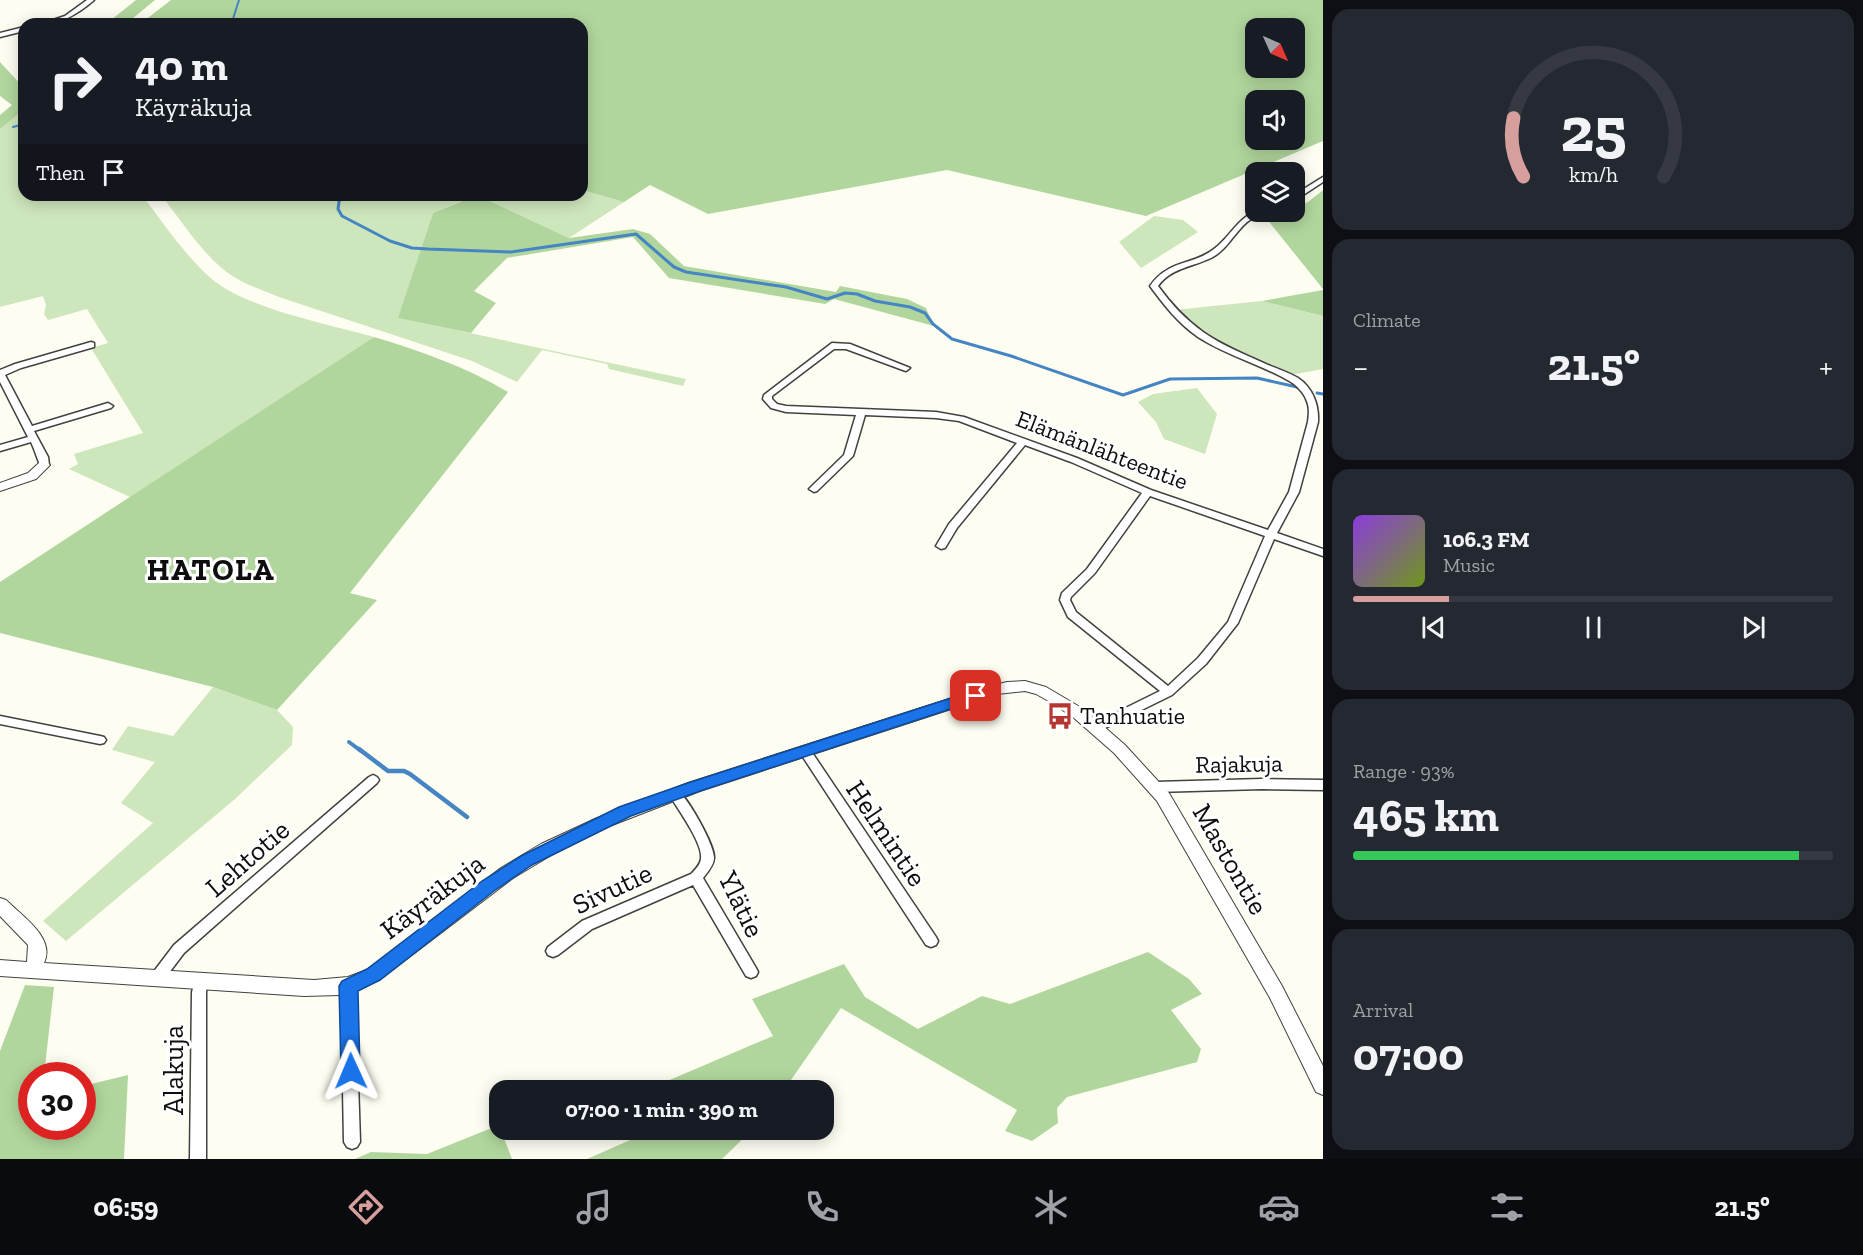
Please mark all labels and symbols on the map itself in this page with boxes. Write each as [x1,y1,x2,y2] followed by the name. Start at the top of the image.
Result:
[1245,18,1305,78] north arrow
[1012,403,1192,496] street label: Elämänlähteentie
[147,552,275,588] district label: HATOLA
[950,670,1001,721] pin
[1045,701,1075,731] bus stop icon: Tanhuatie
[1080,701,1185,730] place label: Tanhuatie
[1195,748,1283,779] street label: Rajakuja
[839,774,934,892] street label: Helmintie
[1186,798,1275,920] street label: Mastontie
[199,813,296,904] street label: Lehtotie
[374,846,491,946] street label: Käyräkuja
[567,856,657,921] street label: Sivutie
[711,865,772,943] street label: Ylätie
[157,1025,190,1115] street label: Alakuja
[319,1039,383,1103] position arrow
[18,1062,96,1140] speed limit sign: 30

